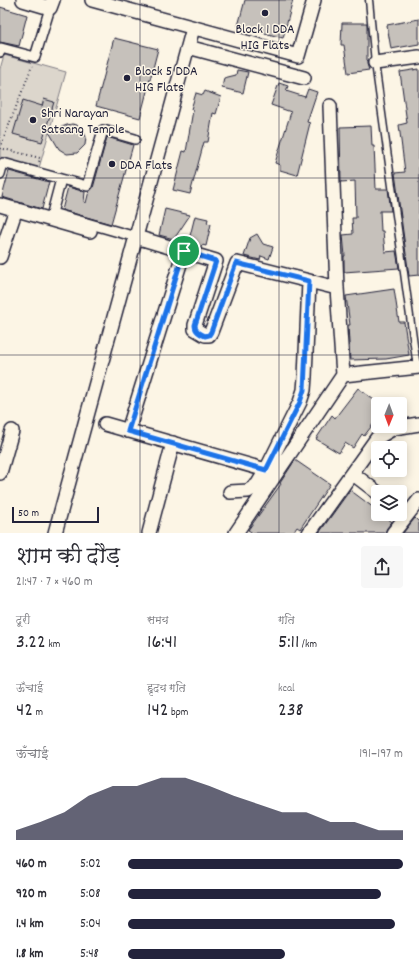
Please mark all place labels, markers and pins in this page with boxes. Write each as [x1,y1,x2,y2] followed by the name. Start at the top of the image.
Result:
[260,8,270,18] marker: Block 1 DDA HIG Flats
[235,20,295,56] place label: Block 1 DDA HIG Flats
[135,62,198,98] place label: Block 5 DDA HIG Flats
[122,73,132,83] marker: Block 5 DDA HIG Flats
[41,104,125,140] place label: Shri Narayan Satsang Temple
[28,115,38,125] marker: Shri Narayan Satsang Temple
[120,156,173,176] place label: DDA Flats
[107,159,117,169] marker: DDA Flats
[167,234,201,268] pin

